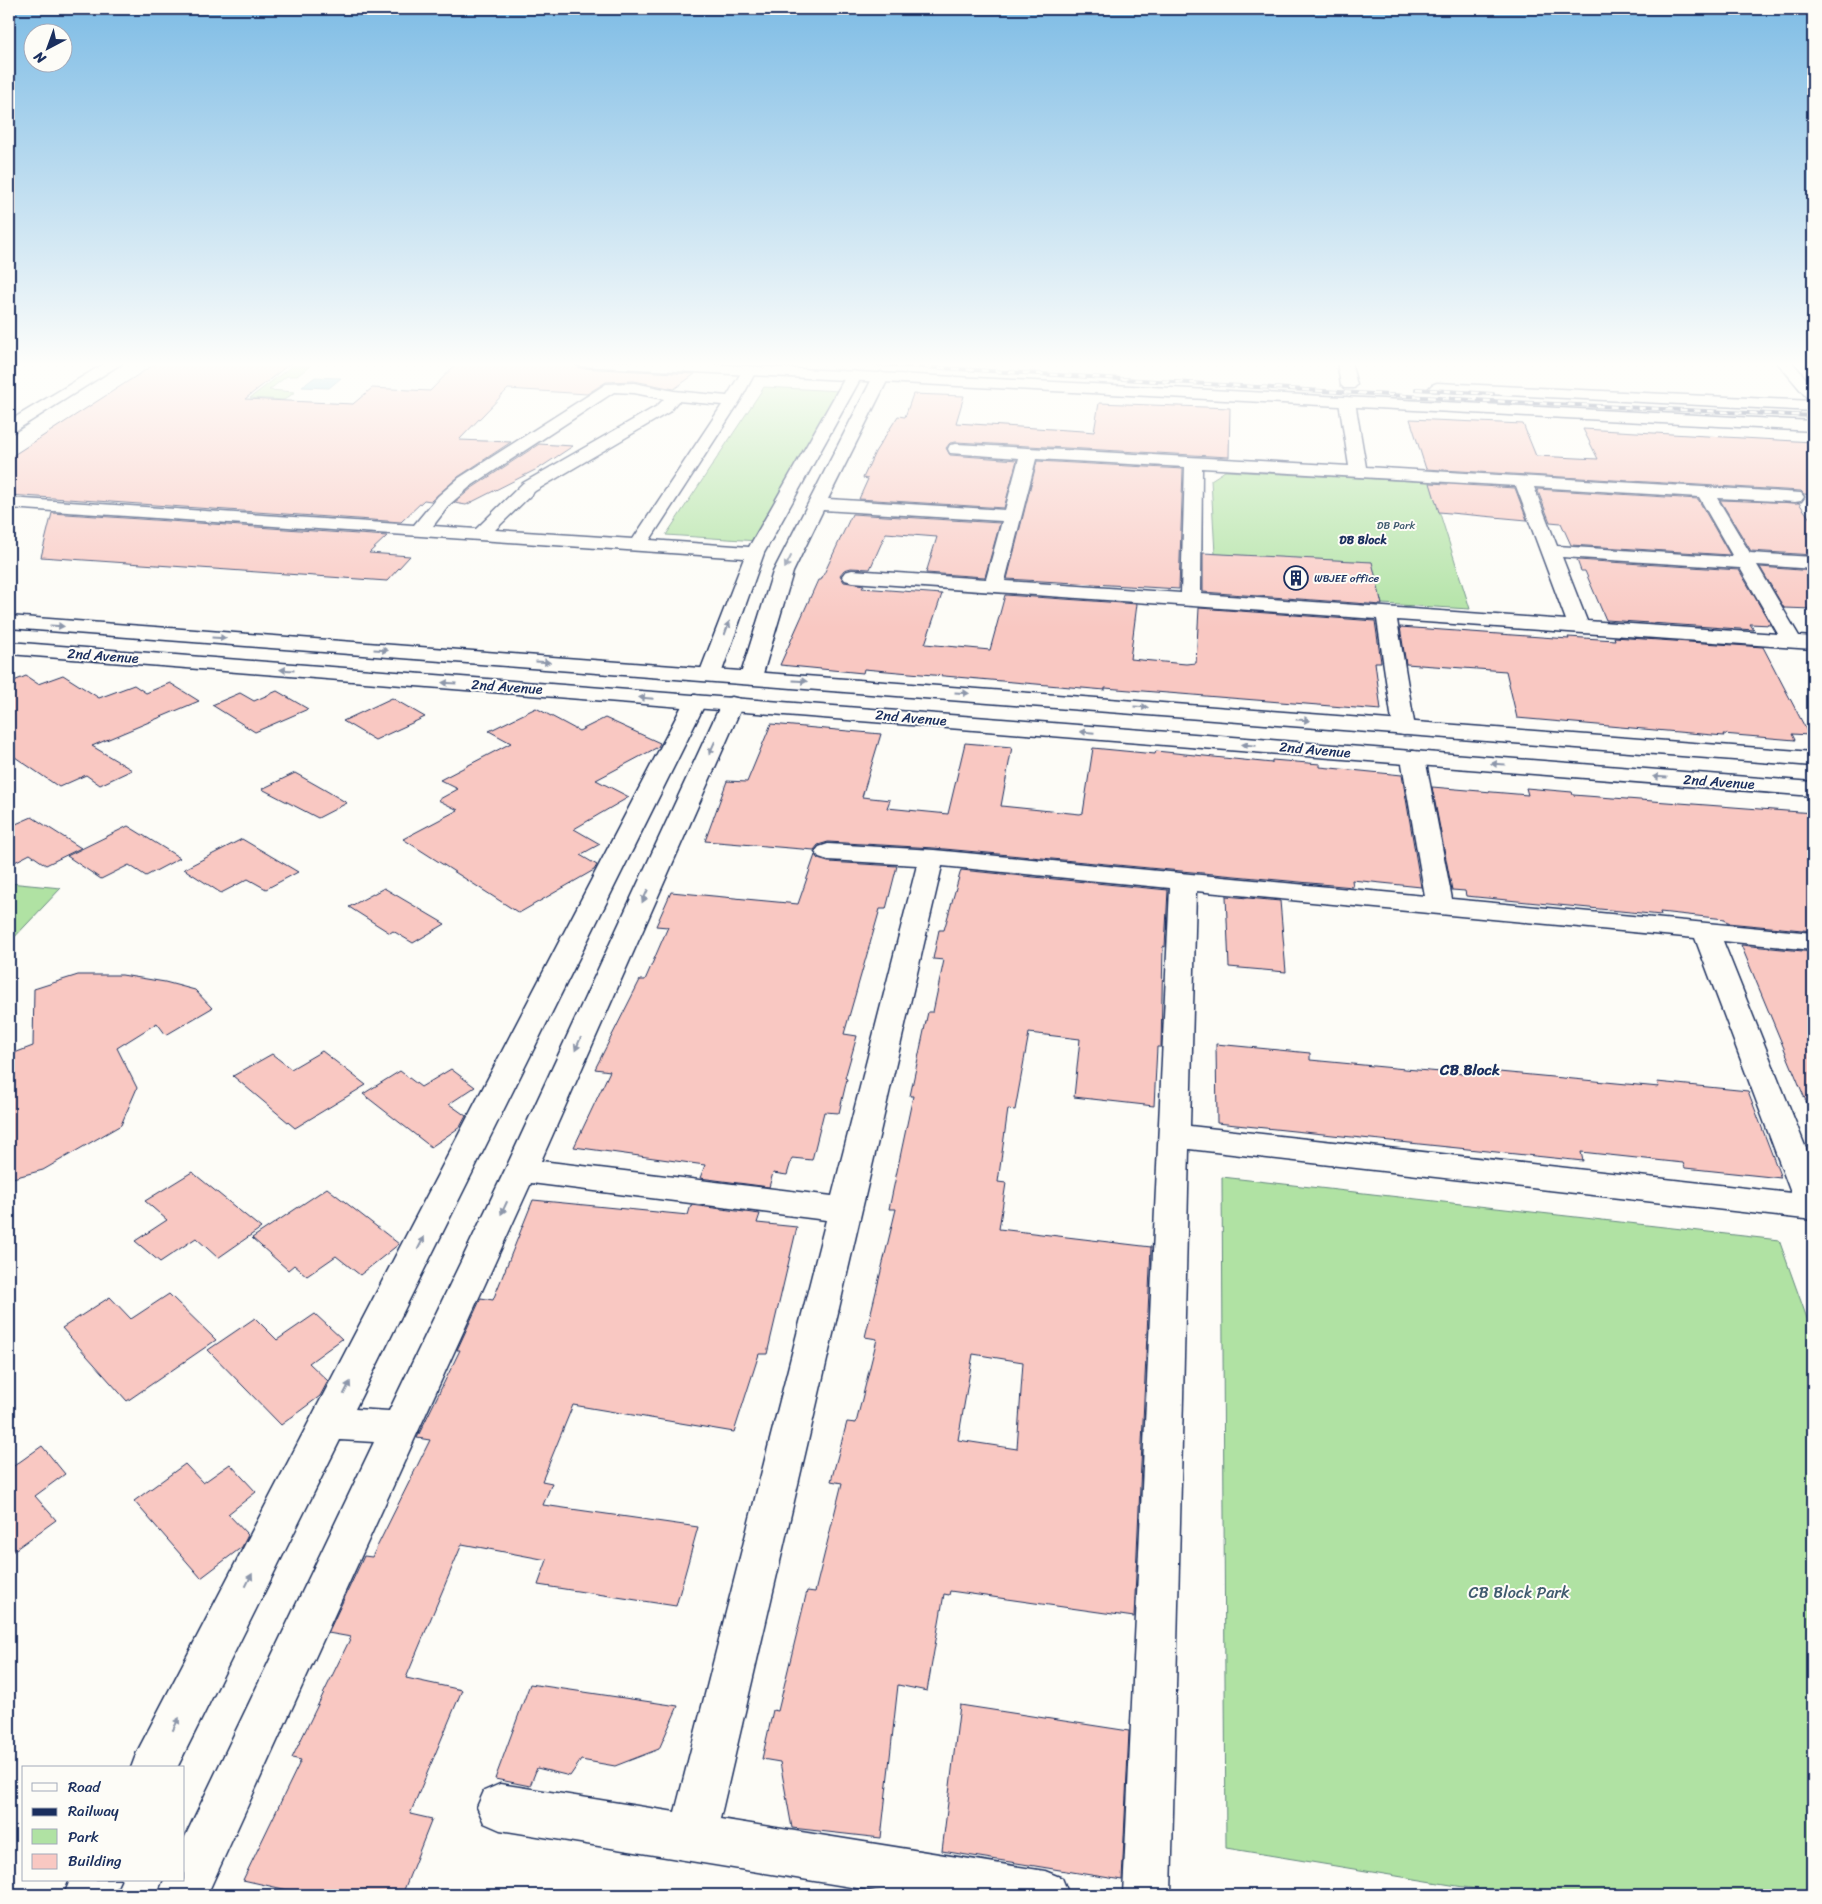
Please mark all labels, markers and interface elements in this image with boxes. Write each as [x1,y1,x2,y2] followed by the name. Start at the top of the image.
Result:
[22,22,72,72] north arrow
[28,45,52,71] text: N
[1377,516,1415,535] park label: DB Park
[1339,529,1387,551] district label: DB Block
[784,554,792,569] one-way arrow
[1283,565,1309,591] building icon: WBJEE office
[1314,569,1380,588] place label: WBJEE office
[724,621,731,636] one-way arrow
[50,622,66,630] one-way arrow
[212,634,228,642] one-way arrow
[67,641,140,671] street label: 2nd Avenue
[374,647,390,655] one-way arrow
[536,659,552,667] one-way arrow
[279,666,295,674] one-way arrow
[471,672,544,702] street label: 2nd Avenue
[792,677,808,685] one-way arrow
[441,678,457,686] one-way arrow
[954,690,970,698] one-way arrow
[638,694,654,702] one-way arrow
[874,702,948,734] street label: 2nd Avenue
[1133,704,1149,712] one-way arrow
[1295,716,1311,724] one-way arrow
[1078,728,1094,736] one-way arrow
[1278,734,1352,766] street label: 2nd Avenue
[1240,740,1256,748] one-way arrow
[707,741,715,755] one-way arrow
[1490,760,1506,768] one-way arrow
[1683,767,1756,797] street label: 2nd Avenue
[1652,773,1668,781] one-way arrow
[640,889,648,903] one-way arrow
[574,1037,582,1051] one-way arrow
[1439,1057,1500,1083] district label: CB Block
[499,1201,507,1215] one-way arrow
[417,1236,425,1250] one-way arrow
[343,1381,351,1395] one-way arrow
[245,1572,253,1587] one-way arrow
[1469,1578,1570,1607] park label: CB Block Park
[172,1717,180,1732] one-way arrow
[22,1766,185,1882] legend
[68,1774,101,1800] text: Road
[68,1798,119,1824] text: Railway
[68,1824,99,1850] text: Park
[68,1848,122,1874] text: Building

